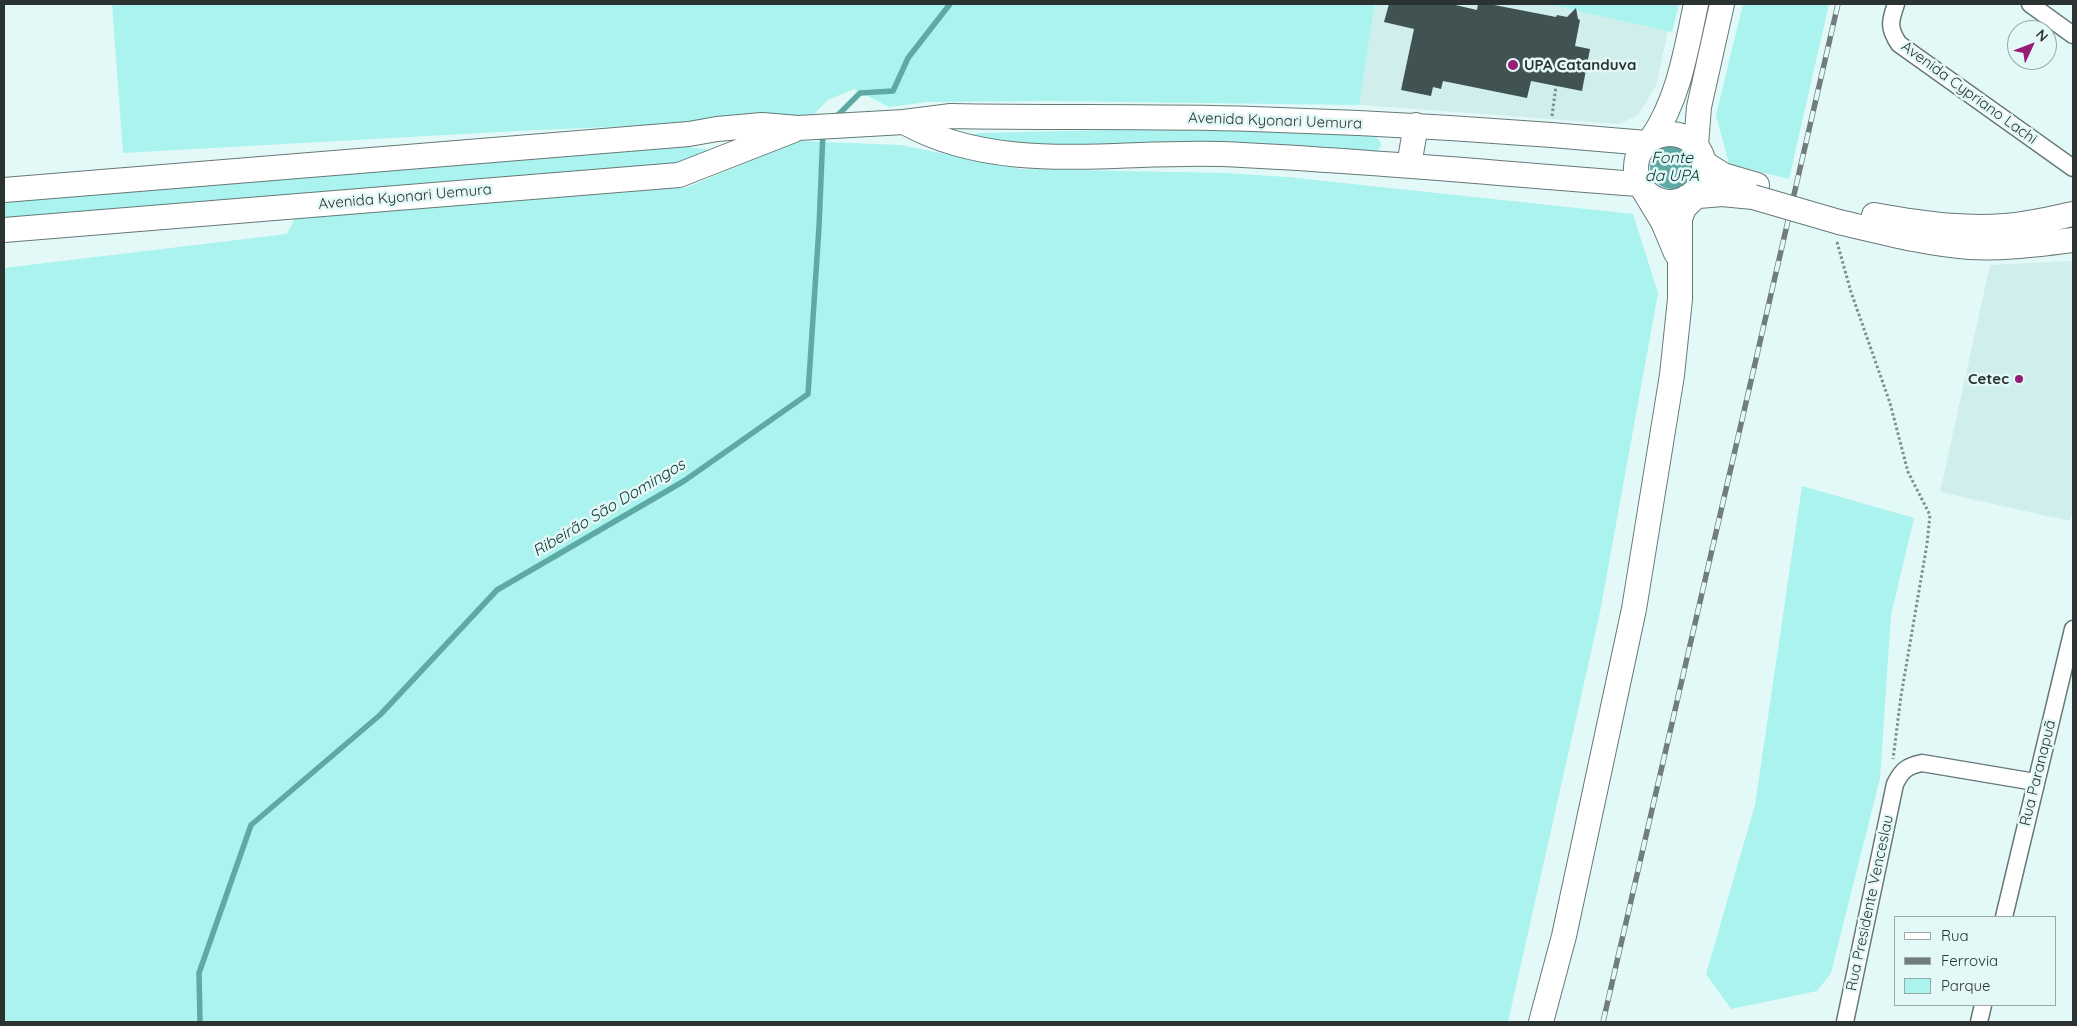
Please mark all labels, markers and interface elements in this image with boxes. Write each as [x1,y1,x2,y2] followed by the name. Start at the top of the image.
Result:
[2007,20,2057,70] north arrow
[2032,26,2052,45] text: N
[1898,38,2040,148] street label: Avenida Cypriano Lachi
[1524,56,1636,74] place label: UPA Catanduva
[1506,58,1520,72] marker: UPA Catanduva
[1188,109,1362,133] street label: Avenida Kyonari Uemura
[1645,148,1699,186] water label: Fonte da UPA
[318,180,492,214] street label: Avenida Kyonari Uemura
[1968,370,2009,388] place label: Cetec
[2013,373,2025,385] marker: Cetec
[529,455,689,561] water label: Ribeirão São Domingos
[2016,718,2060,828] street label: Rua Paranapuã
[1843,813,1897,993] street label: Rua Presidente Venceslau
[1894,916,2057,1006] legend
[1941,926,1969,945] text: Rua
[1941,951,1998,970] text: Ferrovia
[1941,976,1991,995] text: Parque

